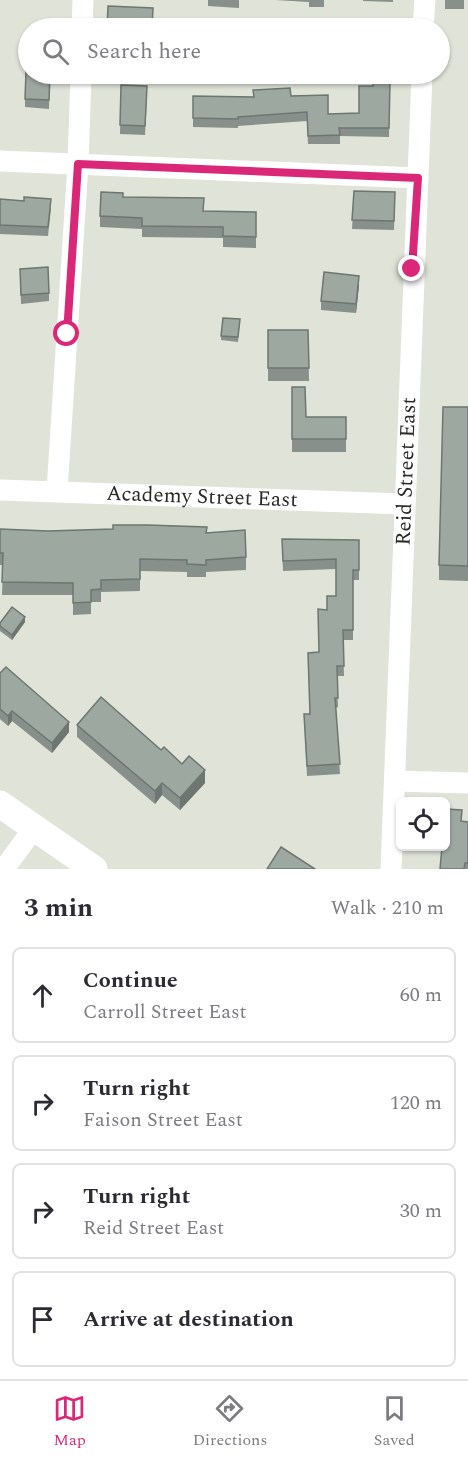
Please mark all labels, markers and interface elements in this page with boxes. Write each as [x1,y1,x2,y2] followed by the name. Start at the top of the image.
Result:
[18,18,450,84] search box
[39,35,72,68] icon: search
[87,35,201,68] text: Search here
[398,255,424,281] route end
[53,320,79,346] route start
[388,397,425,546] street label: Reid Street East
[106,478,298,516] street label: Academy Street East
[396,797,450,851] map controls
[396,797,450,851] button: locate
[24,888,93,928] text: 3 min
[331,893,444,923] text: Walk · 210 m
[83,964,178,997] text: Continue
[26,979,59,1012] icon: ahead
[400,980,442,1010] text: 60 m
[83,997,247,1027] text: Carroll Street East
[83,1072,190,1105] text: Turn right
[26,1087,59,1120] icon: right
[390,1088,442,1118] text: 120 m
[83,1105,243,1135] text: Faison Street East
[83,1180,190,1213] text: Turn right
[26,1195,59,1228] icon: right
[400,1196,442,1226] text: 30 m
[83,1213,224,1243] text: Reid Street East
[26,1303,59,1336] icon: arrive
[83,1303,294,1336] text: Arrive at destination
[53,1392,86,1452] tab: Map
[193,1392,267,1452] tab: Directions
[374,1392,415,1452] tab: Saved

